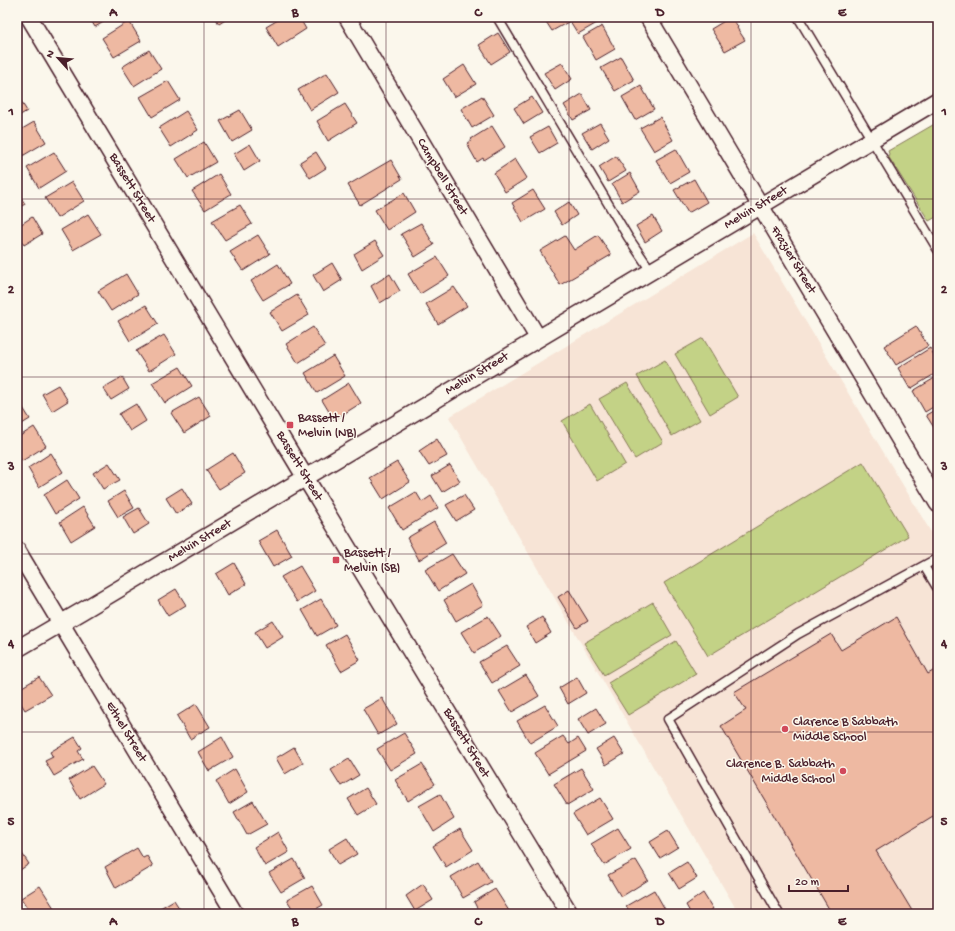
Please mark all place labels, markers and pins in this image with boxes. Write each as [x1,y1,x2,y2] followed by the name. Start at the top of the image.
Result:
[297,411,357,441] place label: Bassett / Melvin (NB)
[285,420,295,430] marker: Bassett / Melvin (NB)
[343,546,400,576] place label: Bassett / Melvin (SB)
[331,555,341,565] marker: Bassett / Melvin (SB)
[793,715,898,745] place label: Clarence B Sabbath Middle School
[780,724,790,734] marker: Clarence B Sabbath Middle School
[726,757,835,787] place label: Clarence B. Sabbath Middle School
[838,766,848,776] marker: Clarence B. Sabbath Middle School

